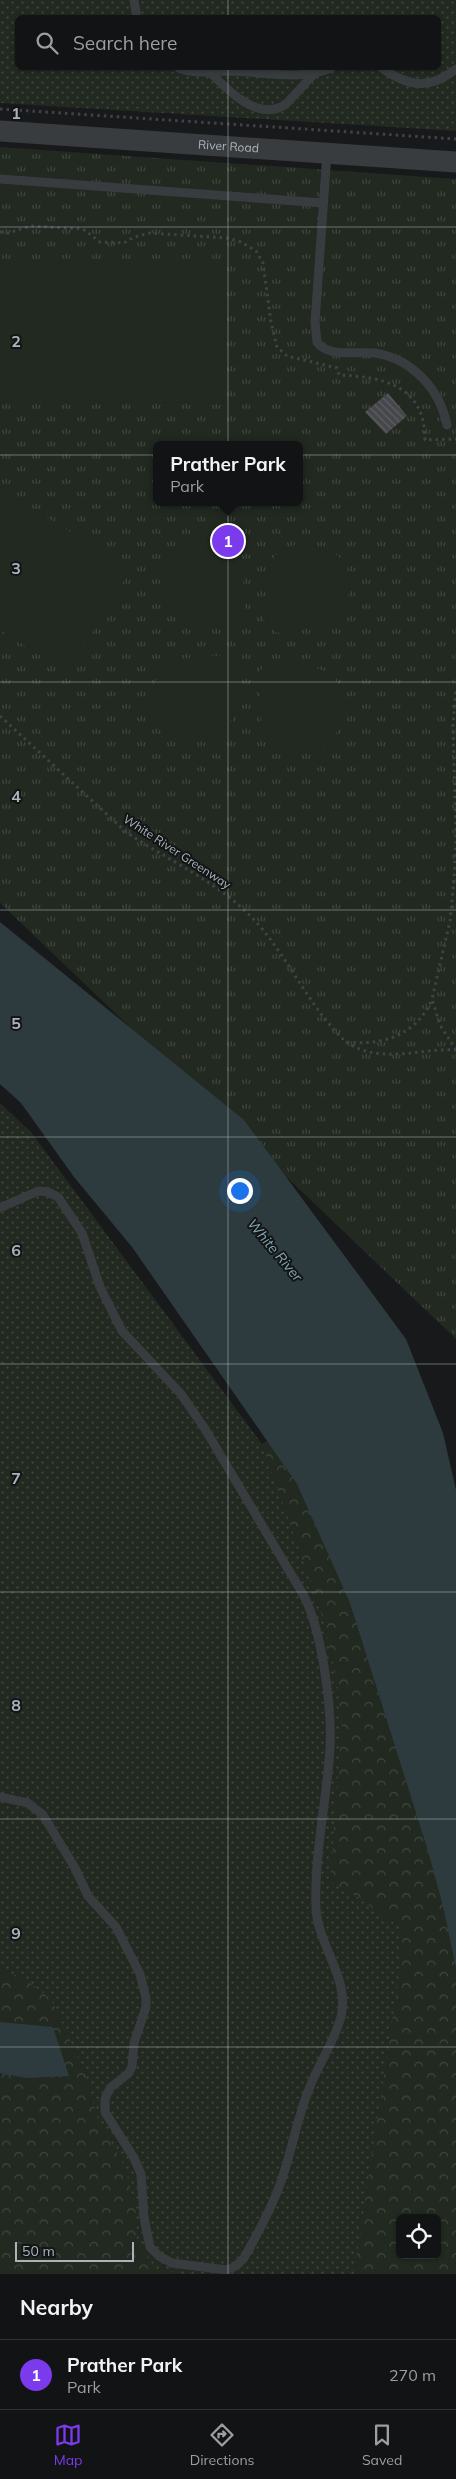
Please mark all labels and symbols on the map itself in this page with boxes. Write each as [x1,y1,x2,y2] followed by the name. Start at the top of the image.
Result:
[11,103,21,123] text: 1
[198,136,259,156] street label: River Road
[11,331,21,351] text: 2
[212,522,244,560] pin: 1
[11,558,21,578] text: 3
[11,786,21,806] text: 4
[121,811,234,892] street label: White River Greenway
[11,1013,21,1033] text: 5
[227,1178,253,1204] your location
[244,1215,307,1286] water label: White River
[11,1240,21,1260] text: 6
[11,1468,21,1488] text: 7
[11,1695,21,1715] text: 8
[11,1923,21,1943] text: 9
[15,2239,134,2262] scale bar

